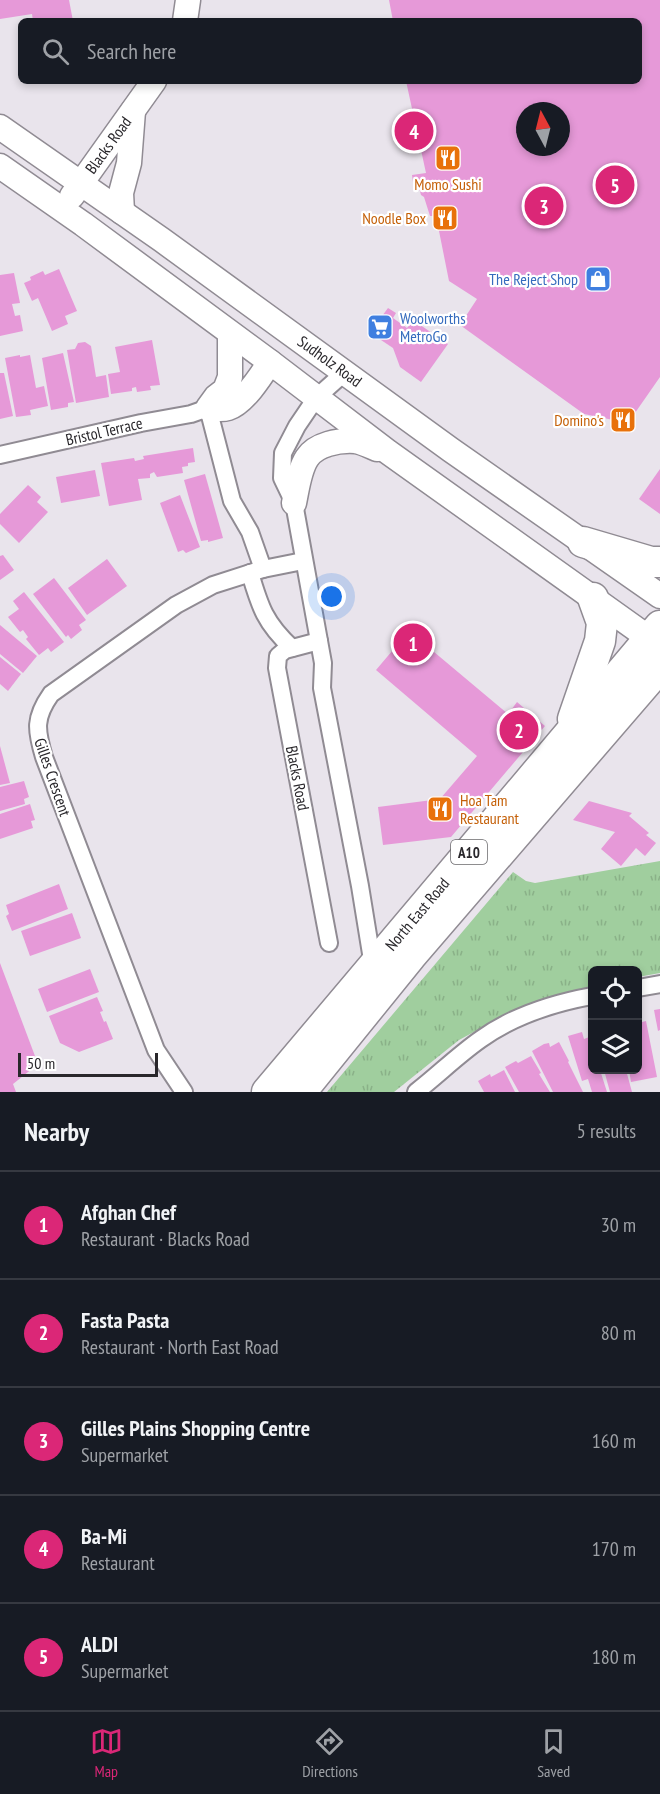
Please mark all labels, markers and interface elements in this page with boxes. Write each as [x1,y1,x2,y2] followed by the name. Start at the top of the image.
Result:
[18,18,642,84] search box
[39,35,72,68] icon: search
[87,37,176,65] text: Search here
[516,102,570,156] north arrow
[394,108,434,154] pin: 4
[81,113,135,177] street label: Blacks Road
[433,143,463,173] restaurant icon: Momo Sushi
[596,162,634,207] pin: 5
[414,174,482,194] place label: Momo Sushi
[524,184,564,228] pin: 3
[430,203,460,233] restaurant icon: Noodle Box
[362,208,426,228] place label: Noodle Box
[583,264,613,294] shop icon: The Reject Shop
[489,269,578,289] place label: The Reject Shop
[400,308,466,346] place label: Woolworths MetroGo
[365,312,395,342] supermarket icon: Woolworths MetroGo
[294,331,366,391] street label: Sudholz Road
[608,405,638,435] restaurant icon: Domino's
[554,410,604,430] place label: Domino's
[64,412,144,450] street label: Bristol Terrace
[317,582,346,611] your location
[394,620,432,666] pin: 1
[500,708,538,752] pin: 2
[30,735,76,819] street label: Gilles Crescent
[282,744,314,812] street label: Blacks Road
[460,790,520,828] place label: Hoa Tam Restaurant
[425,794,455,824] restaurant icon: Hoa Tam Restaurant
[451,840,487,864] road number: A10
[381,873,453,954] street label: North East Road
[588,966,642,1074] map controls
[588,966,642,1020] button: locate
[588,1020,642,1074] button: layers
[18,1050,158,1078] scale bar
[27,1053,55,1073] text: 50 m
[24,1115,89,1148] text: Nearby
[577,1118,636,1144] text: 5 results
[81,1198,176,1226] text: Afghan Chef
[39,1212,48,1238] text: 1
[601,1212,636,1238] text: 30 m
[81,1226,250,1252] text: Restaurant · Blacks Road
[81,1306,169,1334] text: Fasta Pasta
[39,1320,48,1346] text: 2
[601,1320,636,1346] text: 80 m
[81,1334,279,1360] text: Restaurant · North East Road
[81,1414,310,1442] text: Gilles Plains Shopping Centre
[39,1428,48,1454] text: 3
[592,1428,636,1454] text: 160 m
[81,1442,169,1468] text: Supermarket
[81,1522,127,1550] text: Ba-Mi
[39,1536,48,1562] text: 4
[592,1536,636,1562] text: 170 m
[81,1550,155,1576] text: Restaurant
[81,1630,118,1658] text: ALDI
[39,1644,48,1670] text: 5
[592,1644,636,1670] text: 180 m
[81,1658,169,1684] text: Supermarket
[90,1725,123,1781] tab: Map
[302,1725,358,1781] tab: Directions
[537,1725,570,1781] tab: Saved

